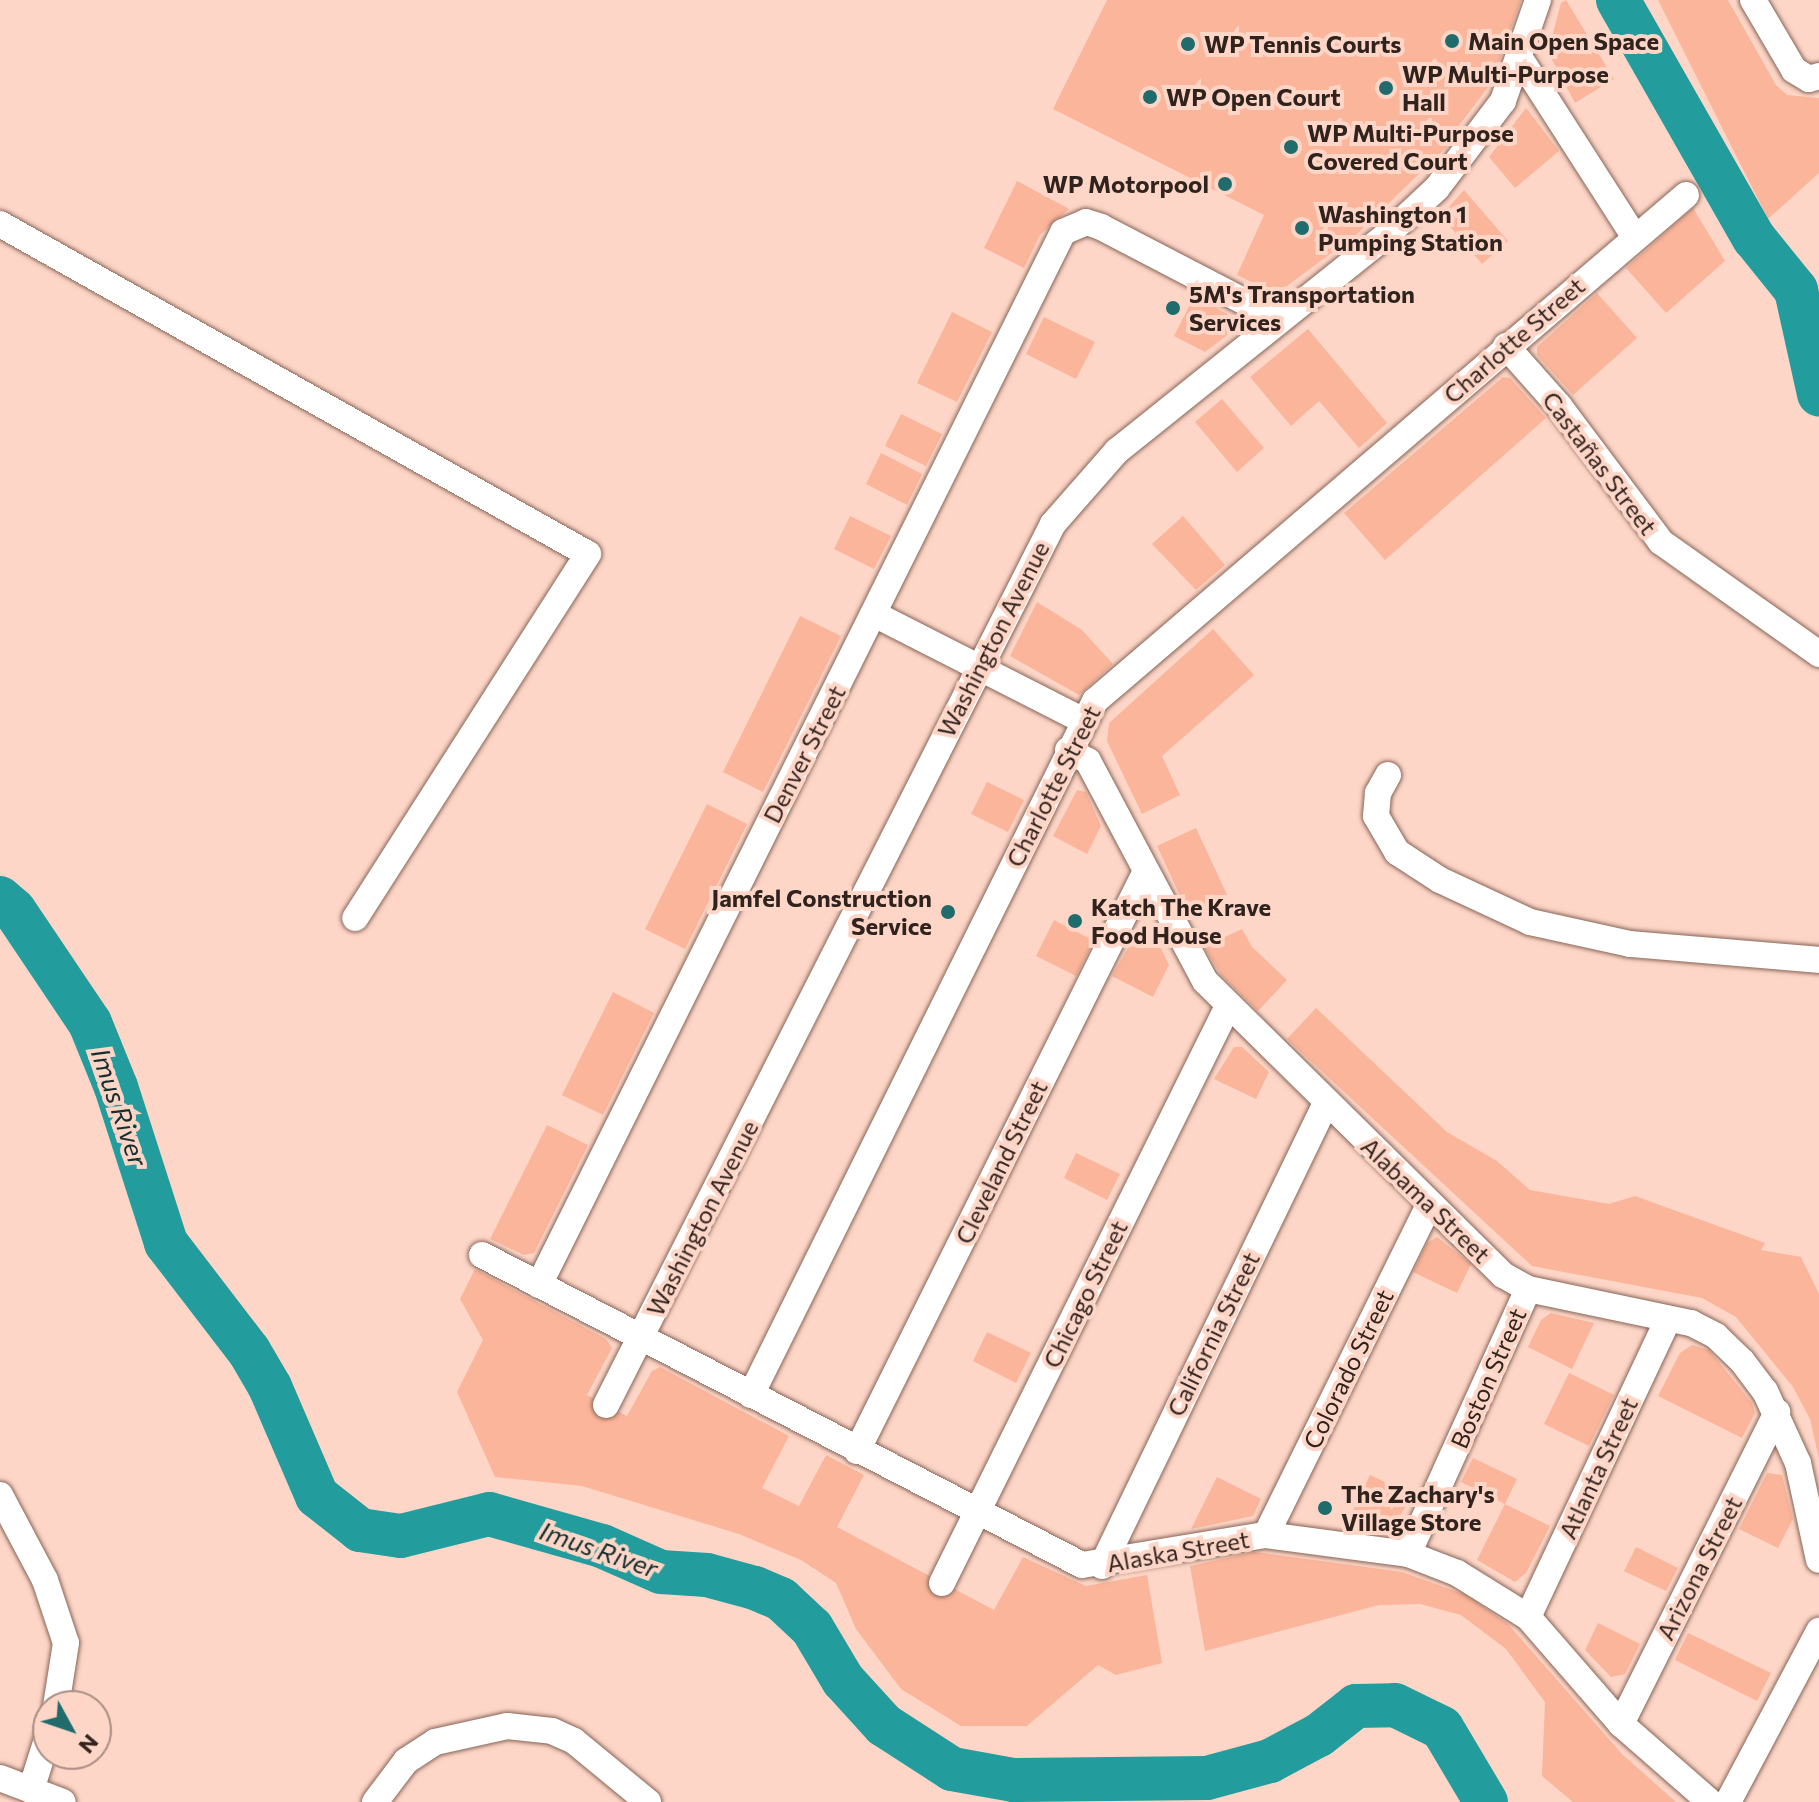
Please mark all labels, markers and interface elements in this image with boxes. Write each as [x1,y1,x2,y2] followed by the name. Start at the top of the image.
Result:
[1468,27,1659,55] place label: Main Open Space
[1204,30,1402,58] place label: WP Tennis Courts
[1443,32,1461,50] marker: Main Open Space
[1179,35,1197,53] marker: WP Tennis Courts
[1402,60,1609,116] place label: WP Multi-Purpose Hall
[1377,79,1395,97] marker: WP Multi-Purpose Hall
[1166,83,1341,111] place label: WP Open Court
[1141,88,1159,106] marker: WP Open Court
[1307,119,1514,175] place label: WP Multi-Purpose Covered Court
[1282,138,1300,156] marker: WP Multi-Purpose Covered Court
[1043,170,1209,198] place label: WP Motorpool
[1216,175,1234,193] marker: WP Motorpool
[1318,200,1503,256] place label: Washington 1 Pumping Station
[1293,219,1311,237] marker: Washington 1 Pumping Station
[1438,271,1590,409] street label: Charlotte Street
[1189,280,1415,336] place label: 5M's Transportation Services
[1164,299,1182,317] marker: 5M's Transportation Services
[1537,386,1663,540] street label: Castañas Street
[931,536,1055,742] street label: Washington Avenue
[757,680,851,828] street label: Denver Street
[1000,701,1106,871] street label: Charlotte Street
[712,884,932,940] place label: Jamfel Construction Service
[1091,893,1271,949] place label: Katch The Krave Food House
[939,903,957,921] marker: Jamfel Construction Service
[1066,912,1084,930] marker: Katch The Krave Food House
[85,1044,155,1170] water label: Imus River
[949,1076,1053,1248] street label: Cleveland Street
[640,1115,764,1321] street label: Washington Avenue
[1356,1131,1496,1269] street label: Alabama Street
[1037,1216,1133,1372] street label: Chicago Street
[1161,1247,1265,1421] street label: California Street
[1297,1285,1399,1453] street label: Colorado Street
[1444,1303,1532,1453] street label: Boston Street
[1553,1393,1643,1543] street label: Atlanta Street
[1341,1480,1495,1536] place label: The Zachary's Village Store
[1650,1491,1748,1645] street label: Arizona Street
[1316,1499,1334,1517] marker: The Zachary's Village Store
[536,1514,662,1584] water label: Imus River
[1105,1524,1251,1578] street label: Alaska Street
[32,1690,112,1770] north arrow
[74,1729,105,1759] text: N

